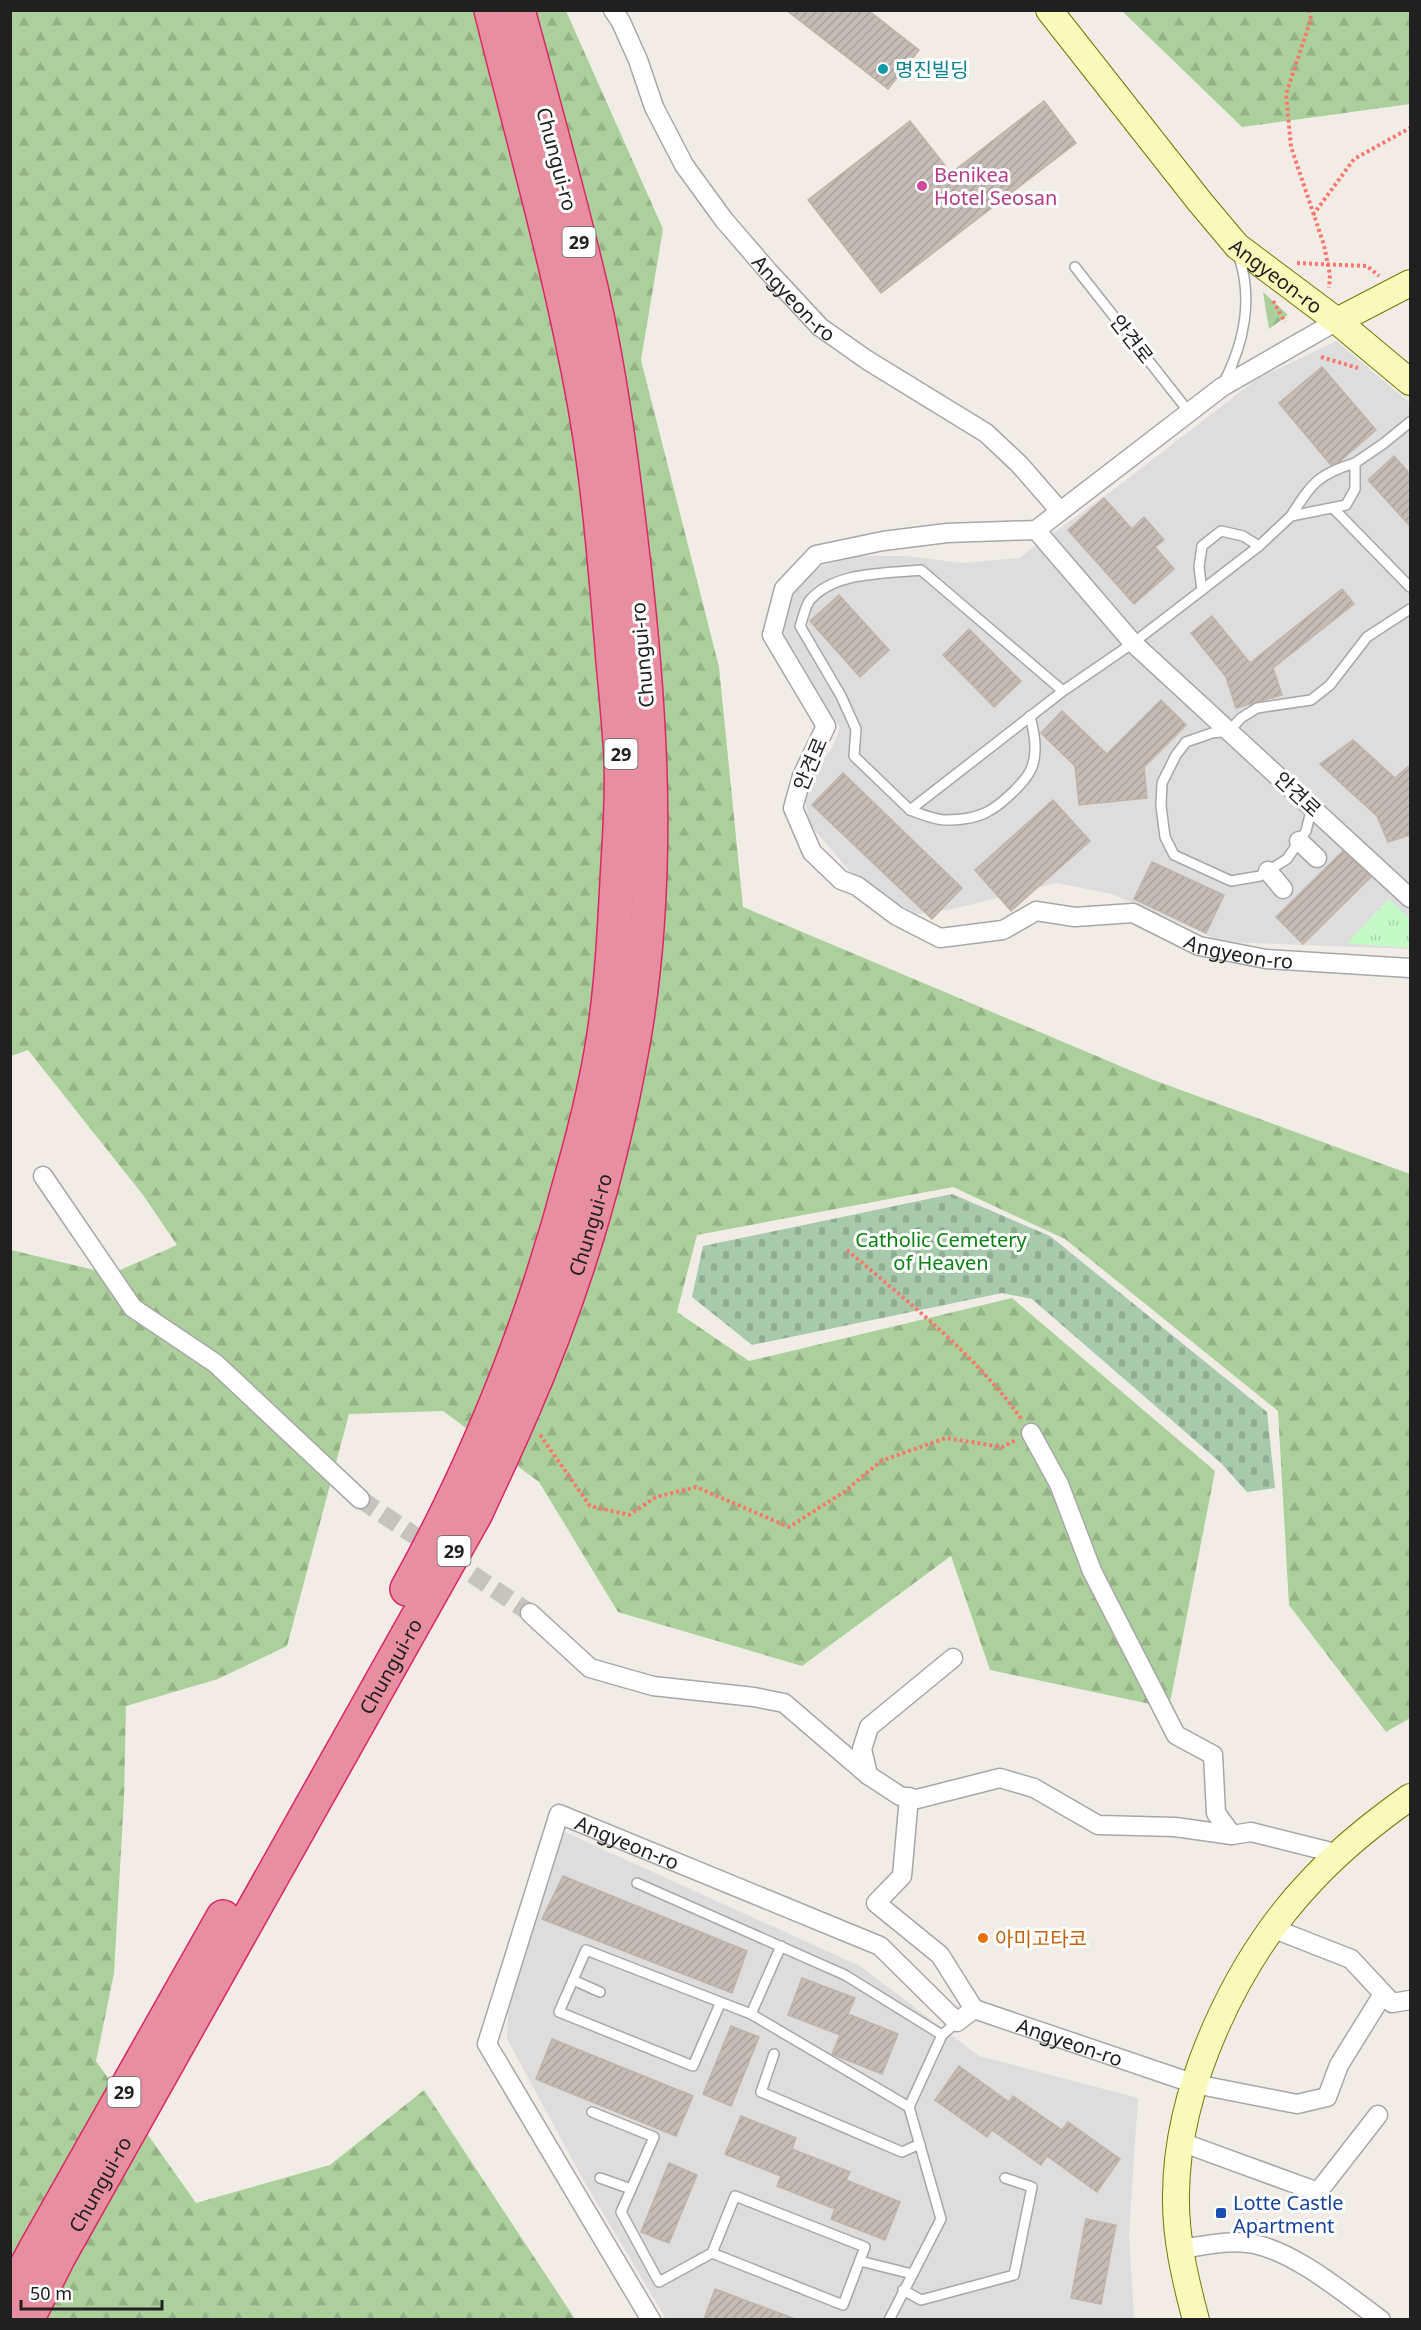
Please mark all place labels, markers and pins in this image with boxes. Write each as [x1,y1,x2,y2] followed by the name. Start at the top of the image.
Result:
[895,56,969,83] place label: 명진빌딩
[876,62,890,76] marker: 명진빌딩
[934,161,1057,211] place label: Benikea Hotel Seosan
[915,179,929,193] marker: Benikea Hotel Seosan
[995,1925,1087,1952] place label: 아미고타코
[976,1931,990,1945] marker: 아미고타코
[1233,2189,1344,2239] place label: Lotte Castle Apartment
[1214,2206,1228,2220] marker: Lotte Castle Apartment

